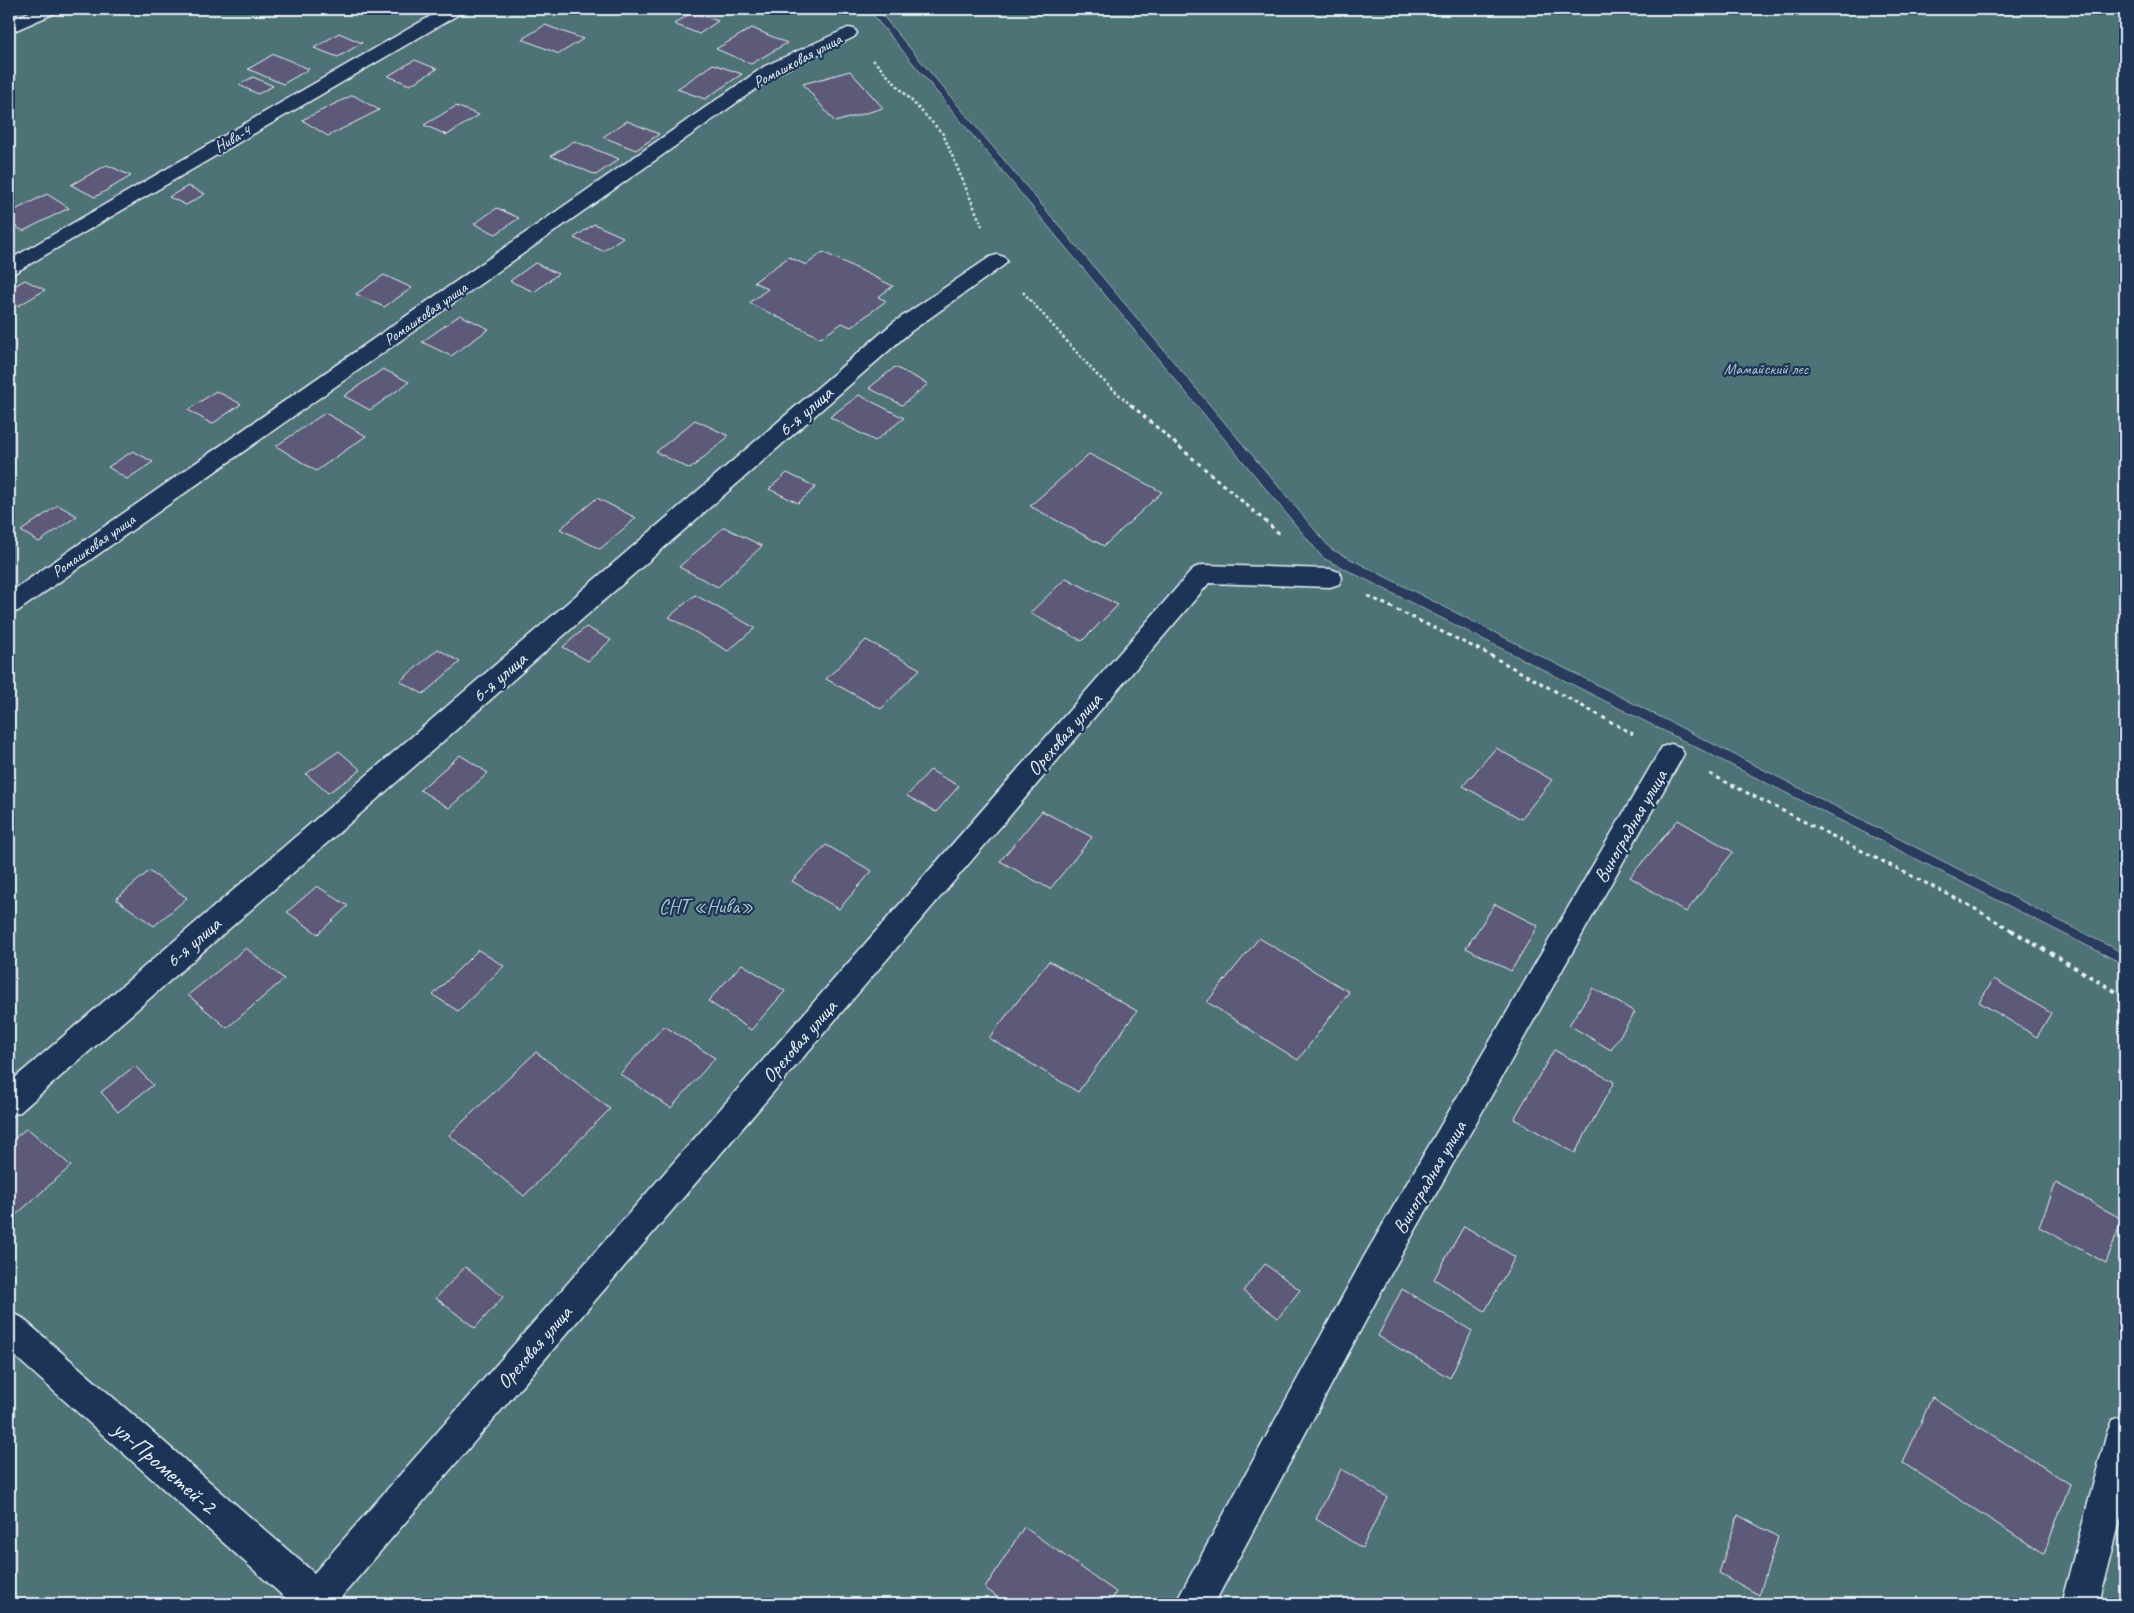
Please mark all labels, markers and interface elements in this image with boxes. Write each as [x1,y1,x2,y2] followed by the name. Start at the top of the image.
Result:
[750,28,846,93] street label: Ромашковая улица
[211,120,256,157] street label: Нива-4
[380,277,472,350] street label: Ромашковая улица
[1724,359,1810,379] park label: Мамайский лес
[773,380,839,442] street label: 6-я улица
[48,509,140,582] street label: Ромашковая улица
[467,646,533,708] street label: 6-я улица
[1022,687,1108,781] street label: Ореховая улица
[1588,764,1674,887] street label: Виноградная улица
[659,894,753,919] park label: СНТ «Нива»
[161,911,227,973] street label: 6-я улица
[757,994,843,1088] street label: Ореховая улица
[1387,1115,1473,1238] street label: Виноградная улица
[492,1300,578,1394] street label: Ореховая улица
[105,1412,225,1522] street label: ул-Прометей-2

